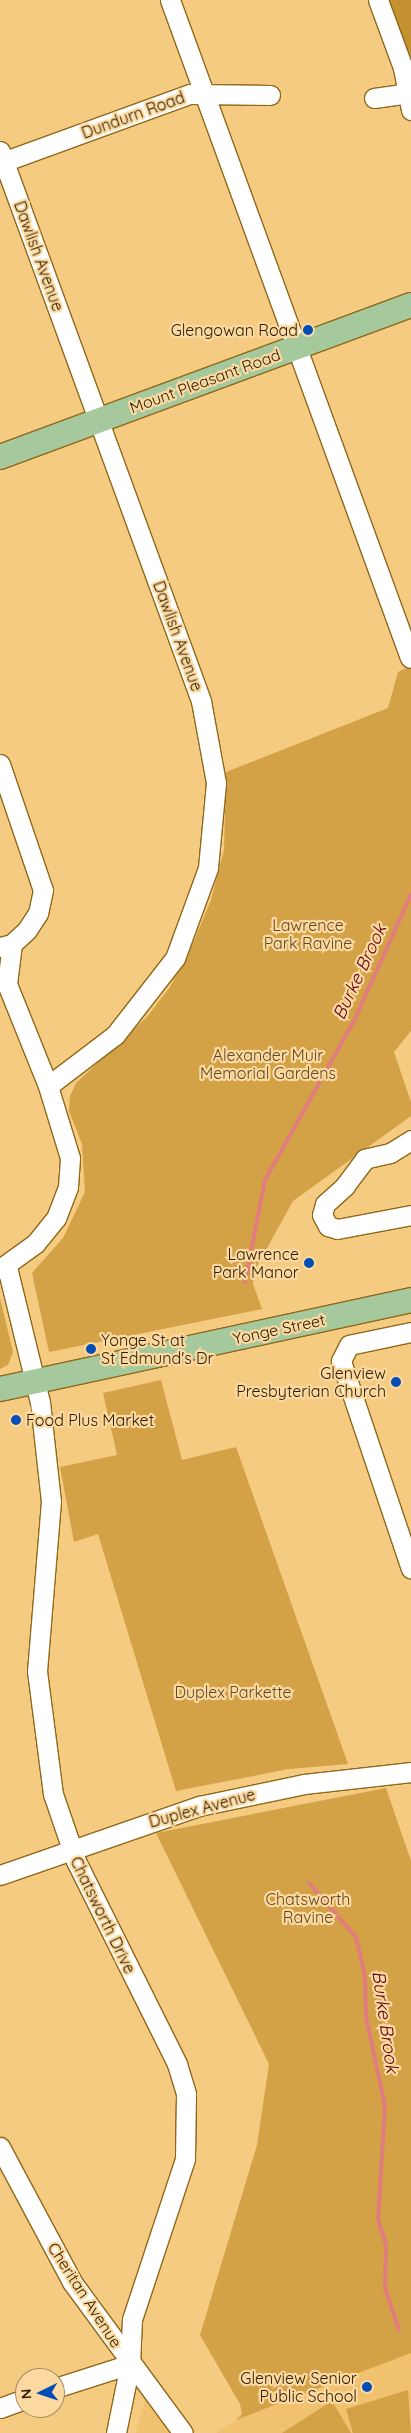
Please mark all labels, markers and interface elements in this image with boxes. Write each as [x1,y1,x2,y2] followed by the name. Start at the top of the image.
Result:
[79,87,187,143] street label: Dundurn Road
[10,198,68,314] street label: Dawlish Avenue
[171,320,298,340] place label: Glengowan Road
[302,324,314,336] marker: Glengowan Road
[127,345,283,417] street label: Mount Pleasant Road
[149,578,207,694] street label: Dawlish Avenue
[264,915,352,953] park label: Lawrence Park Ravine
[328,921,392,1023] water label: Burke Brook
[200,1045,336,1083] park label: Alexander Muir Memorial Gardens
[213,1244,299,1282] place label: Lawrence Park Manor
[303,1257,315,1269] marker: Lawrence Park Manor
[231,1310,327,1348] street label: Yonge Street
[101,1330,214,1368] place label: Yonge St at St Edmund's Dr
[85,1343,97,1355] marker: Yonge St at St Edmund's Dr
[236,1363,386,1401] place label: Glenview Presbyterian Church
[390,1376,402,1388] marker: Glenview Presbyterian Church
[26,1410,154,1430] place label: Food Plus Market
[10,1414,22,1426] marker: Food Plus Market
[174,1682,292,1702] park label: Duplex Parkette
[147,1785,257,1831] street label: Duplex Avenue
[66,1853,140,1977] street label: Chatsworth Drive
[266,1889,350,1927] park label: Chatsworth Ravine
[367,1970,403,2074] water label: Burke Brook
[44,2239,126,2351] street label: Cheritan Avenue
[15,2368,65,2418] north arrow
[240,2368,357,2406] place label: Glenview Senior Public School
[361,2381,373,2393] marker: Glenview Senior Public School
[17,2388,35,2400] text: N

